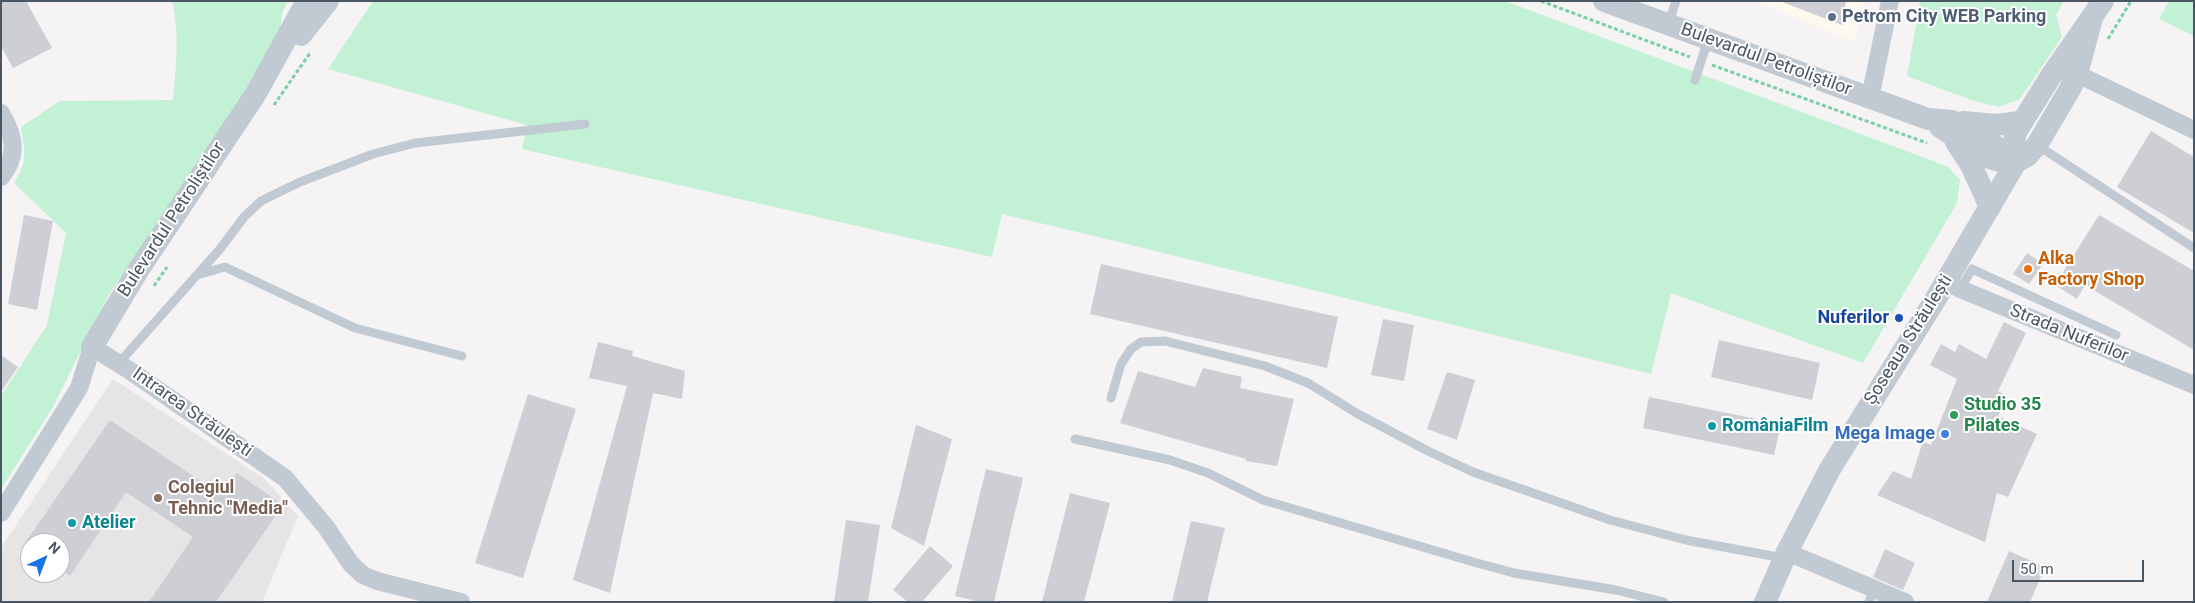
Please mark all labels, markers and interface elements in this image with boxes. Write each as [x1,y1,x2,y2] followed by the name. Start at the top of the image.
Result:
[1842,6,2046,28] place label: Petrom City WEB Parking
[1826,11,1838,23] marker: Petrom City WEB Parking
[1678,19,1854,101] street label: Bulevardul Petroliștilor
[114,139,230,301] street label: Bulevardul Petroliștilor
[2038,248,2144,290] place label: Alka Factory Shop
[2022,263,2034,275] marker: Alka Factory Shop
[1860,271,1958,409] street label: Șoseaua Străulești
[2006,300,2132,368] street label: Strada Nuferilor
[1817,307,1889,329] place label: Nuferilor
[1893,312,1905,324] marker: Nuferilor
[128,364,256,462] street label: Intrarea Străulești
[1964,394,2041,436] place label: Studio 35 Pilates
[1948,409,1960,421] marker: Studio 35 Pilates
[1722,415,1828,437] place label: RomâniaFilm
[1706,420,1718,432] marker: RomâniaFilm
[1835,423,1935,445] place label: Mega Image
[1939,428,1951,440] marker: Mega Image
[168,477,288,520] place label: Colegiul Tehnic "Media"
[152,492,164,504] marker: Colegiul Tehnic "Media"
[82,512,136,534] place label: Atelier
[66,517,78,529] marker: Atelier
[20,533,70,583] north arrow
[45,539,64,557] text: N
[2015,550,2148,582] scale bar
[2020,560,2054,578] text: 50 m

